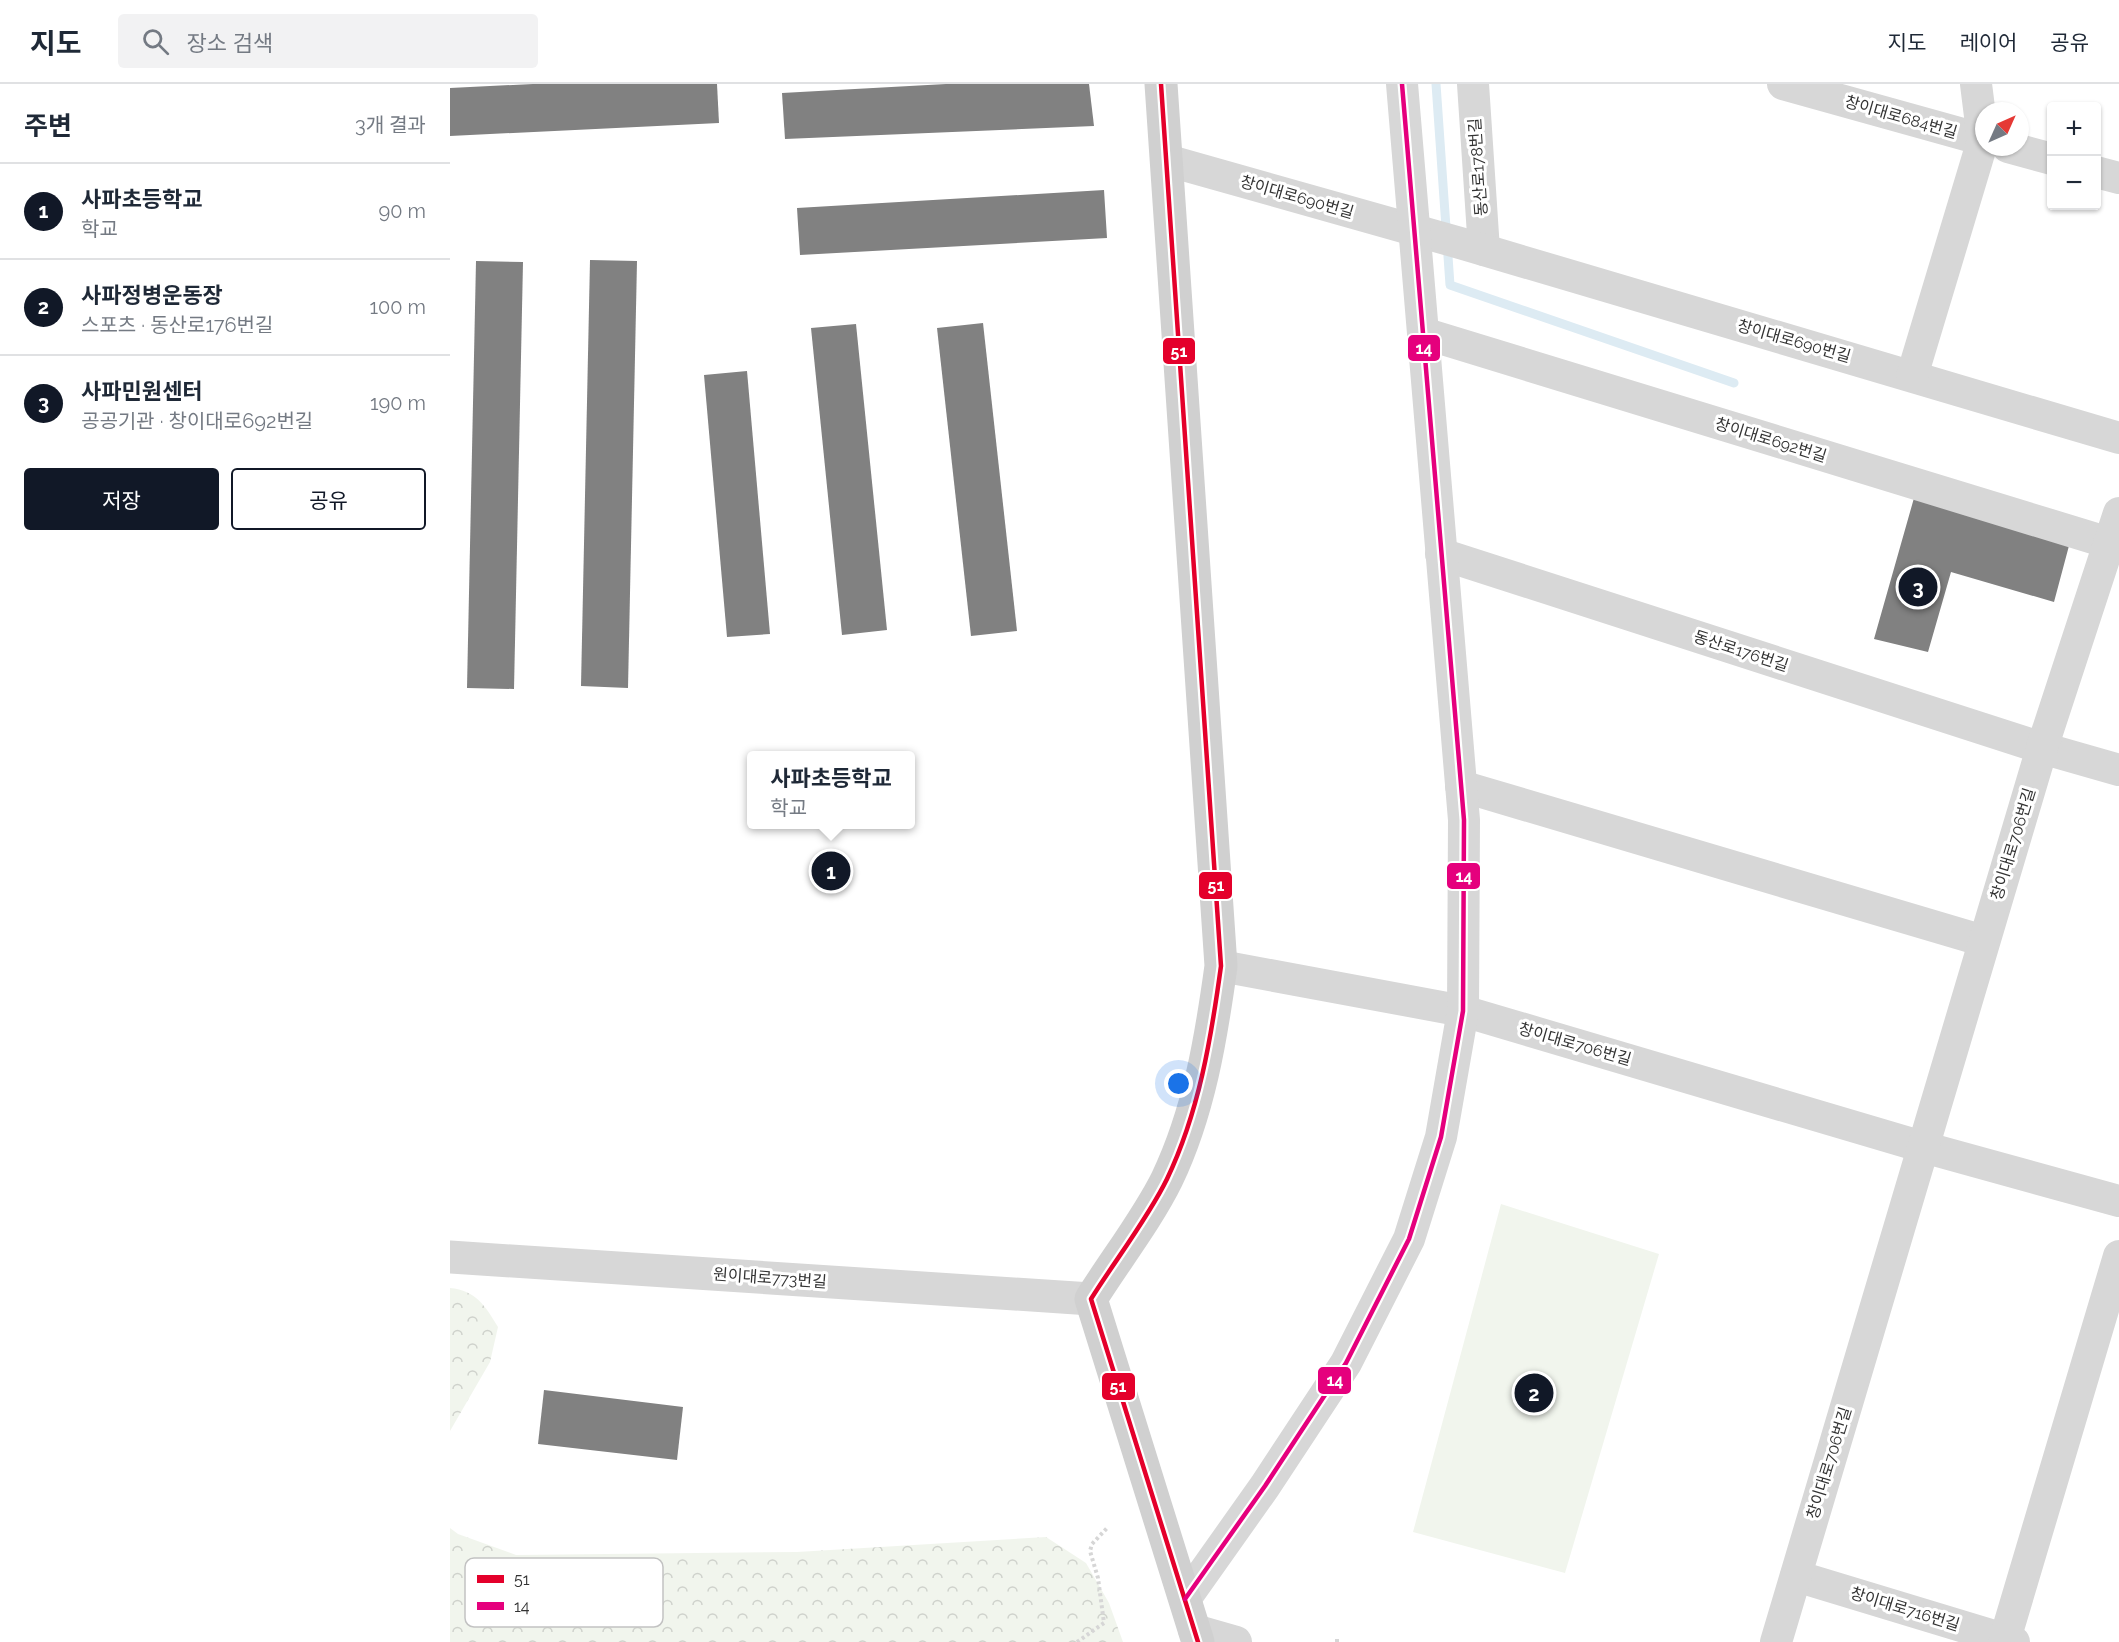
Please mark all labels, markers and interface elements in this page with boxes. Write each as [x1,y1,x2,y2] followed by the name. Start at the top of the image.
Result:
[118,14,538,68] search box
[139,25,172,58] icon: search
[30,27,82,60] text: 지도
[187,30,273,56] text: 장소 검색
[1888,30,1926,55] text: 지도
[1959,30,2017,55] text: 레이어
[2050,30,2089,55] text: 공유
[1843,92,1959,142] street label: 창이대로684번길
[1975,102,2029,156] north arrow
[2047,102,2101,210] map controls
[2047,102,2101,156] button: +
[24,111,72,141] text: 주변
[355,113,426,137] text: 3개 결과
[1465,117,1491,217] street label: 동산로178번길
[2047,156,2101,210] button: −
[1238,172,1356,222] street label: 창이대로690번길
[81,186,202,212] text: 사파초등학교
[39,199,48,223] text: 1
[379,199,426,223] text: 90 m
[81,217,118,241] text: 학교
[81,282,223,308] text: 사파정병운동장
[38,295,49,319] text: 2
[369,295,426,319] text: 100 m
[81,313,273,337] text: 스포츠 · 동산로176번길
[1735,316,1853,366] street label: 창이대로690번길
[1407,334,1441,362] line badge: 14
[1162,337,1196,365] line badge: 51
[1415,339,1433,358] text: 14
[1171,342,1187,361] text: 51
[81,378,202,404] text: 사파민원센터
[38,391,49,415] text: 3
[370,391,426,415] text: 190 m
[81,409,313,433] text: 공공기관 · 창이대로692번길
[1713,414,1829,466] street label: 창이대로692번길
[24,468,219,530] button: 저장
[231,468,426,530] button: 공유
[1898,564,1938,610] pin: 3
[1691,627,1791,675] street label: 동산로176번길
[747,751,915,829] popup
[770,765,892,791] text: 사파초등학교
[1987,786,2039,902] street label: 창이대로706번길
[770,796,807,820] text: 학교
[812,848,850,894] pin: 1
[1446,862,1481,890] line badge: 14
[1455,867,1473,886] text: 14
[1198,871,1233,900] line badge: 51
[1208,876,1224,895] text: 51
[1517,1019,1633,1069] street label: 창이대로706번길
[1164,1069,1193,1098] your location
[712,1265,828,1291] street label: 원이대로773번길
[1317,1366,1352,1395] line badge: 14
[1514,1370,1554,1416] pin: 2
[1326,1371,1344,1390] text: 14
[1101,1372,1136,1401] line badge: 51
[1110,1377,1126,1396] text: 51
[1803,1405,1855,1521] street label: 창이대로706번길
[465,1558,663,1627] legend
[514,1570,530,1589] text: 51
[1848,1583,1962,1635] street label: 창이대로716번길
[514,1597,530,1616] text: 14

